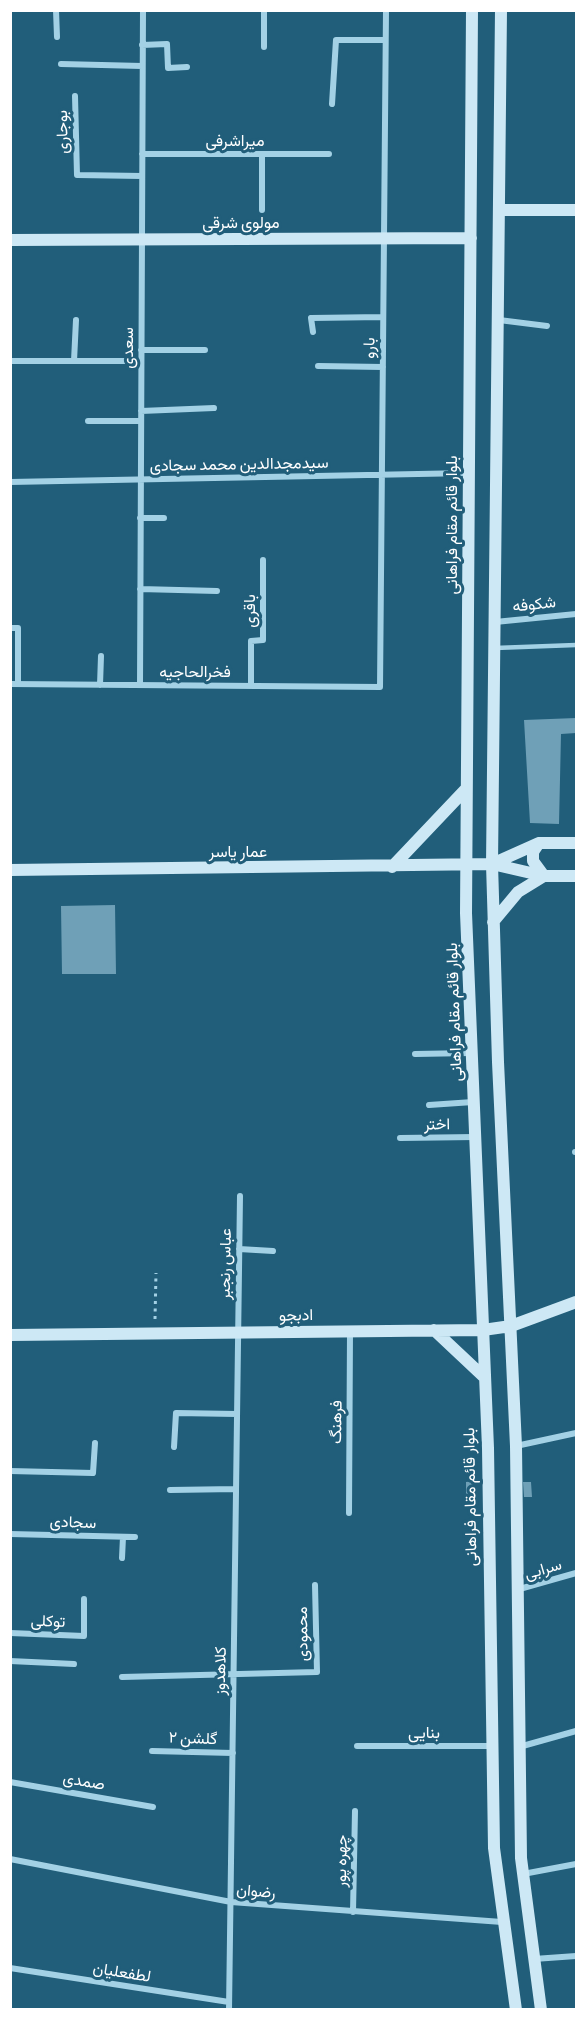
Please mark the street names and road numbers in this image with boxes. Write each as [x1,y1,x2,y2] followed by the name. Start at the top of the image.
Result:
[52,110,72,154] street label: بوجاری
[205,131,265,151] street label: میراشرفی
[202,213,280,233] street label: مولوی شرقی
[118,327,138,369] street label: سعدی
[359,337,379,359] street label: بارو
[149,453,329,475] street label: سیدمجدالدین محمد سجادی
[442,456,462,594] street label: بلوار قائم مقام فراهانی
[511,592,557,616] street label: شکوفه
[240,594,260,628] street label: باقری
[159,662,231,682] street label: فخرالحاجیه
[209,842,267,862] street label: عمار یاسر
[442,942,466,1082] street label: بلوار قائم مقام فراهانی
[424,1114,450,1134] street label: اختر
[215,1228,235,1300] street label: عباس رنجبر
[279,1305,313,1325] street label: ادبجو
[326,1400,346,1444] street label: فرهنگ
[459,1427,481,1567] street label: بلوار قائم مقام فراهانی
[49,1512,97,1532] street label: سجادی
[522,1555,564,1583] street label: سرابی
[292,1607,312,1661] street label: محمودی
[30,1611,66,1631] street label: توکلی
[210,1646,230,1696] street label: کلاهدوز
[408,1723,440,1743] street label: بنایی
[168,1728,218,1748] street label: گلشن ۲
[61,1768,107,1794] street label: صمدی
[331,1834,351,1888] street label: چهره پور
[236,1880,276,1902] street label: رضوان
[92,1958,152,1986] street label: لطفعلیان

